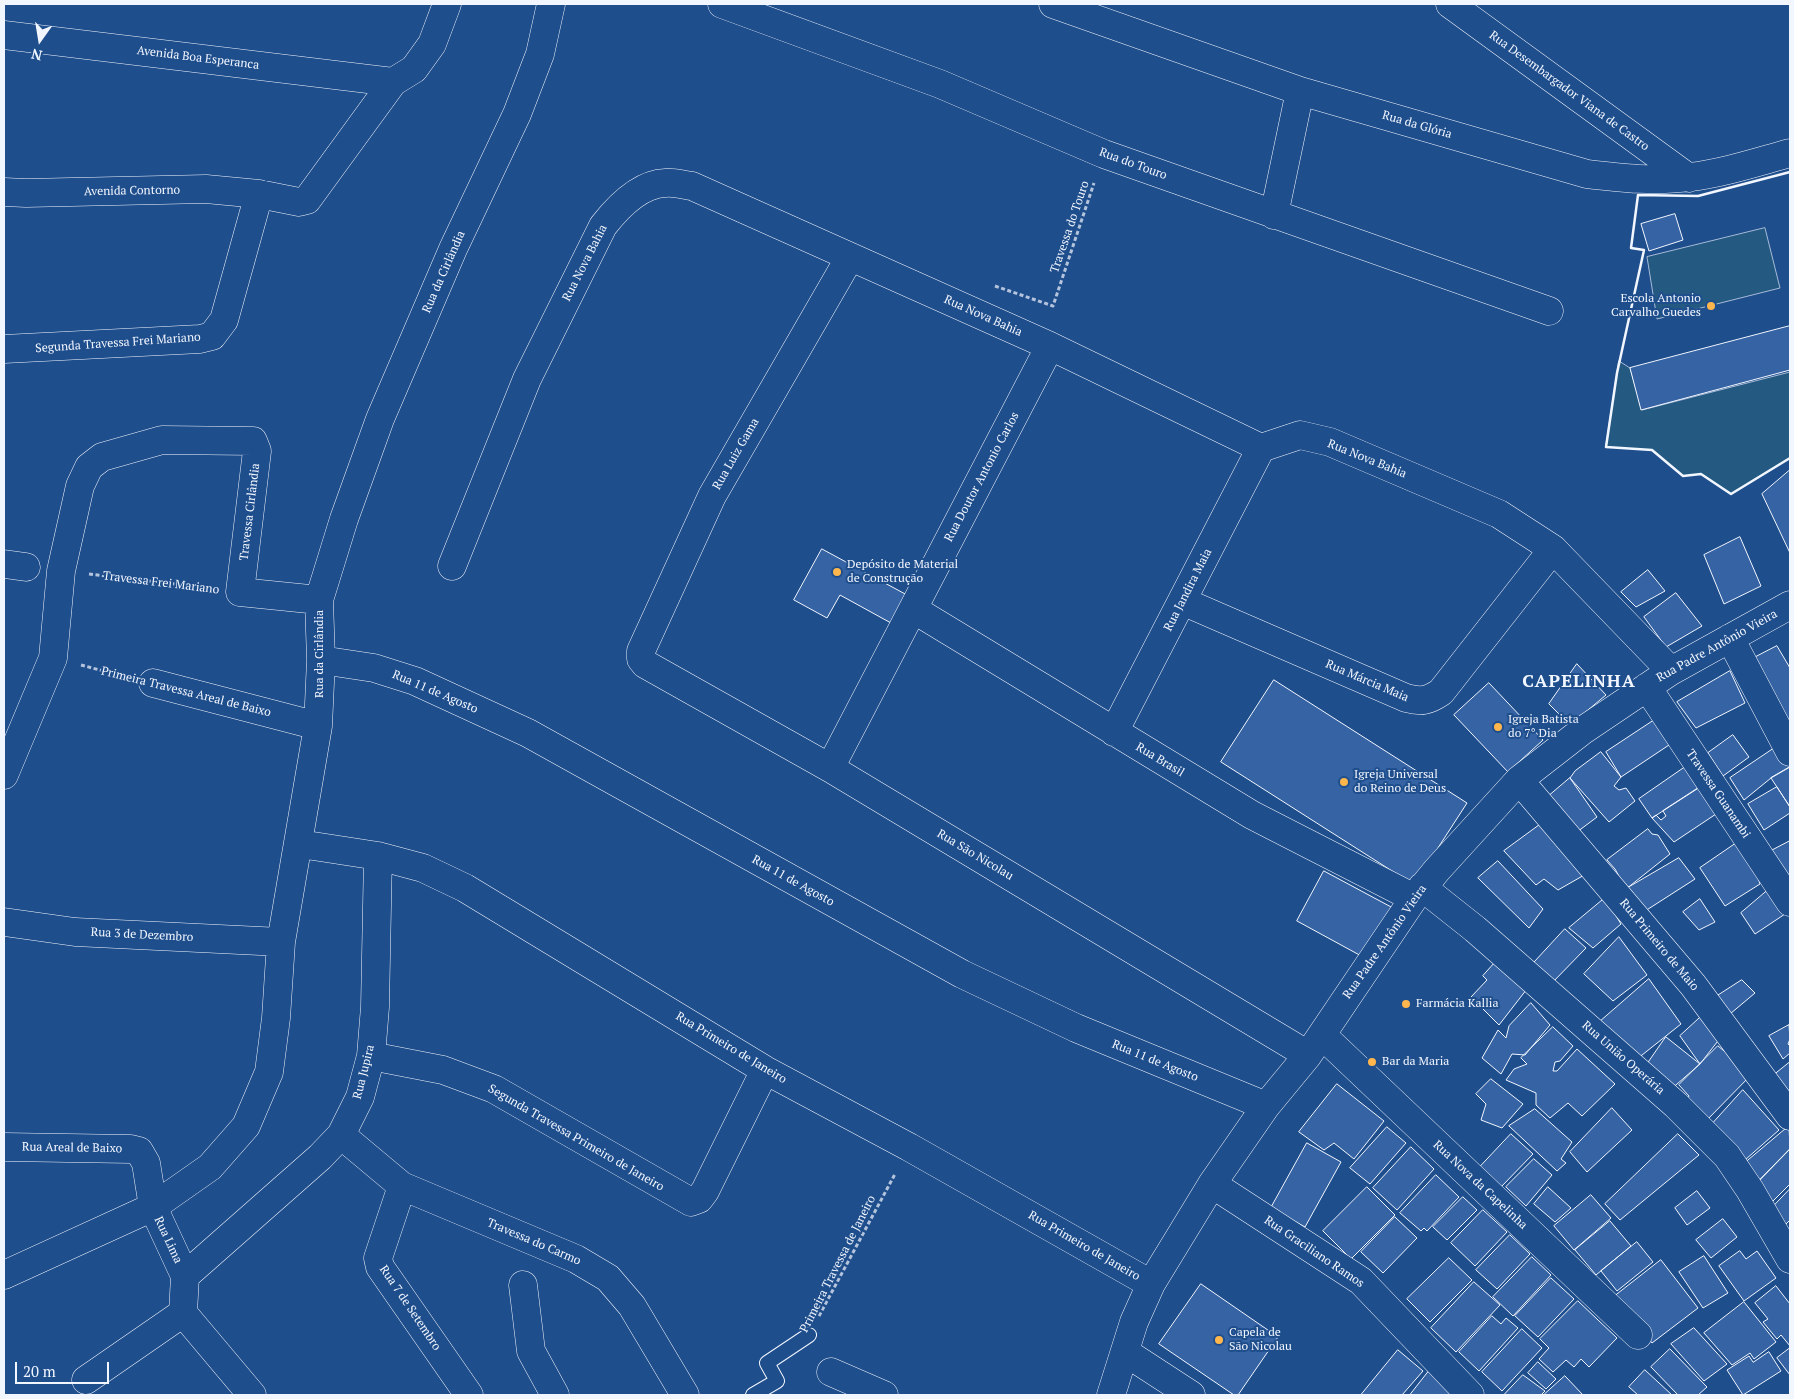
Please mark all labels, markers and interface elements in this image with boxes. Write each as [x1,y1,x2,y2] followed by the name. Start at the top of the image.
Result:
[15,15,65,65] north arrow
[1486,28,1652,154] street label: Rua Desembargador Viana de Castro
[136,43,260,73] street label: Avenida Boa Esperanca
[29,45,44,66] text: N
[1380,108,1454,142] street label: Rua da Glória
[1097,145,1169,183] street label: Rua do Touro
[1047,179,1093,275] street label: Travessa do Touro
[84,183,180,199] street label: Avenida Contorno
[560,222,610,304] street label: Rua Nova Bahia
[419,229,469,315] street label: Rua da Cirlândia
[942,292,1024,340] street label: Rua Nova Bahia
[1611,292,1701,320] place label: Escola Antonio Carvalho Guedes
[1705,300,1717,312] marker: Escola Antonio Carvalho Guedes
[35,330,201,356] street label: Segunda Travessa Frei Mariano
[942,410,1022,544] street label: Rua Doutor Antonio Carlos
[710,416,762,492] street label: Rua Luiz Gama
[1325,437,1409,481] street label: Rua Nova Bahia
[237,462,263,562] street label: Travessa Cirlândia
[1161,546,1215,634] street label: Rua Jandira Maia
[847,558,958,586] place label: Depósito de Material de Construção
[831,566,843,578] marker: Depósito de Material de Construção
[102,569,220,597] street label: Travessa Frei Mariano
[1654,607,1780,685] street label: Rua Padre Antônio Vieira
[313,610,327,698] street label: Rua da Cirlândia
[1323,657,1411,705] street label: Rua Márcia Maia
[99,664,273,720] street label: Primeira Travessa Areal de Baixo
[390,667,480,717] street label: Rua 11 de Agosto
[1521,671,1637,693] district label: CAPELINHA
[1508,713,1579,741] place label: Igreja Batista do 7° Dia
[1492,721,1504,733] marker: Igreja Batista do 7° Dia
[1133,740,1187,780] street label: Rua Brasil
[1683,747,1753,841] street label: Travessa Guanambi
[1354,768,1446,796] place label: Igreja Universal do Reino de Deus
[1338,776,1350,788] marker: Igreja Universal do Reino de Deus
[934,827,1016,883] street label: Rua São Nicolau
[749,852,837,910] street label: Rua 11 de Agosto
[1340,882,1430,1002] street label: Rua Padre Antônio Vieira
[1616,896,1702,994] street label: Rua Primeiro de Maio
[90,925,194,945] street label: Rua 3 de Dezembro
[1416,997,1498,1011] place label: Farmácia Kallia
[1400,998,1412,1010] marker: Farmácia Kallia
[673,1009,789,1087] street label: Rua Primeiro de Janeiro
[1579,1018,1667,1098] street label: Rua União Operária
[1110,1037,1200,1085] street label: Rua 11 de Agosto
[350,1043,378,1101] street label: Rua Jupira
[1382,1055,1449,1069] place label: Bar da Maria
[1366,1056,1378,1068] marker: Bar da Maria
[485,1082,667,1194] street label: Segunda Travessa Primeiro de Janeiro
[1430,1138,1530,1232] street label: Rua Nova da Capelinha
[22,1140,122,1156] street label: Rua Areal de Baixo
[797,1193,879,1335] street label: Primeira Travessa de Janeiro
[1025,1208,1143,1284] street label: Rua Primeiro de Janeiro
[1261,1213,1367,1291] street label: Rua Graciliano Ramos
[151,1214,185,1266] street label: Rua Lima
[485,1216,583,1268] street label: Travessa do Carmo
[376,1263,444,1353] street label: Rua 7 de Setembro
[1229,1326,1292,1354] place label: Capela de São Nicolau
[1213,1334,1225,1346] marker: Capela de São Nicolau
[18,1352,111,1384] scale bar
[23,1361,56,1381] text: 20 m

